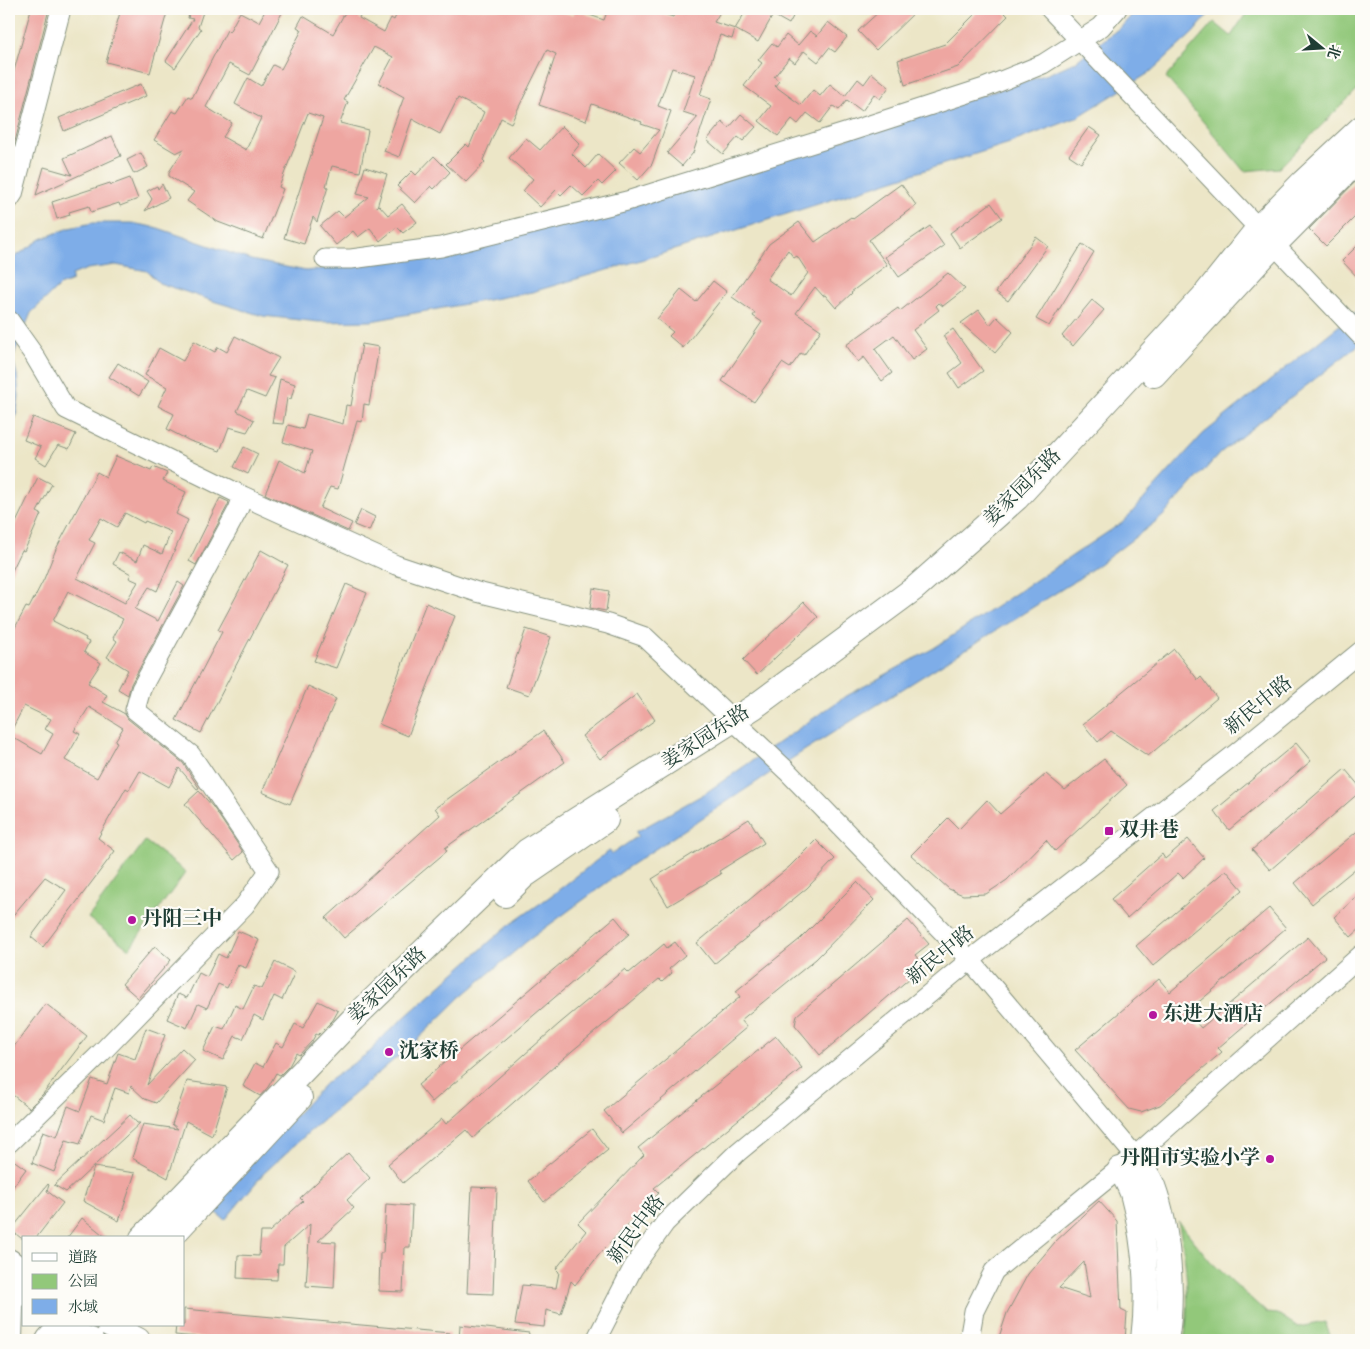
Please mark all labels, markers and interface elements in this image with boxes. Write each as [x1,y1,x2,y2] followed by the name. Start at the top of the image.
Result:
[1298,22,1348,72] north arrow
[1322,42,1344,61] text: 北
[978,443,1068,533] street label: 姜家园东路
[1219,670,1299,742] street label: 新民中路
[656,699,756,777] street label: 姜家园东路
[1119,817,1179,845] place label: 双井巷
[1103,825,1115,837] marker: 双井巷
[142,906,222,934] place label: 丹阳三中
[126,914,138,926] marker: 丹阳三中
[901,920,981,992] street label: 新民中路
[342,941,434,1031] street label: 姜家园东路
[1163,1001,1263,1029] place label: 东进大酒店
[1147,1009,1159,1021] marker: 东进大酒店
[399,1038,459,1066] place label: 沈家桥
[383,1046,395,1058] marker: 沈家桥
[1120,1145,1260,1173] place label: 丹阳市实验小学
[1264,1153,1276,1165] marker: 丹阳市实验小学
[602,1190,672,1270] street label: 新民中路
[22,1236,185,1326] legend
[68,1248,98,1269] text: 道路
[68,1272,98,1293] text: 公园
[68,1298,98,1319] text: 水域

